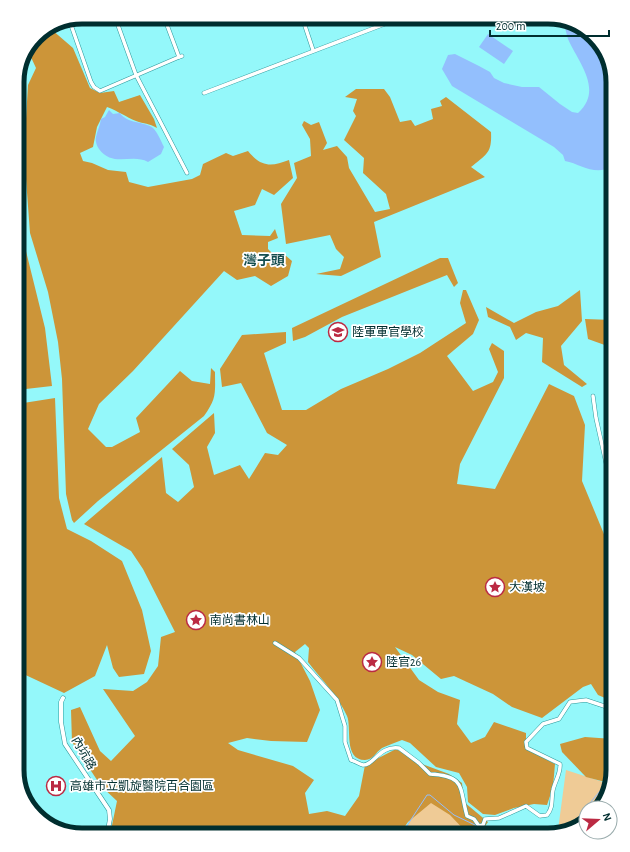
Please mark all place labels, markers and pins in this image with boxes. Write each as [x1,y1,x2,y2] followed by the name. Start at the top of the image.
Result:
[327,321,349,343] school or university icon: 陸軍軍官學校
[352,325,424,338] place label: 陸軍軍官學校
[484,576,506,598] place icon: 大漢坡
[509,581,545,593] place label: 大漢坡
[185,609,207,631] place icon: 南尚書林山
[210,614,270,626] place label: 南尚書林山
[361,651,383,673] place icon: 陸官26
[386,655,421,668] place label: 陸官26
[45,775,67,797] hospital icon: 高雄市立凱旋醫院百合園區
[70,779,214,792] place label: 高雄市立凱旋醫院百合園區

